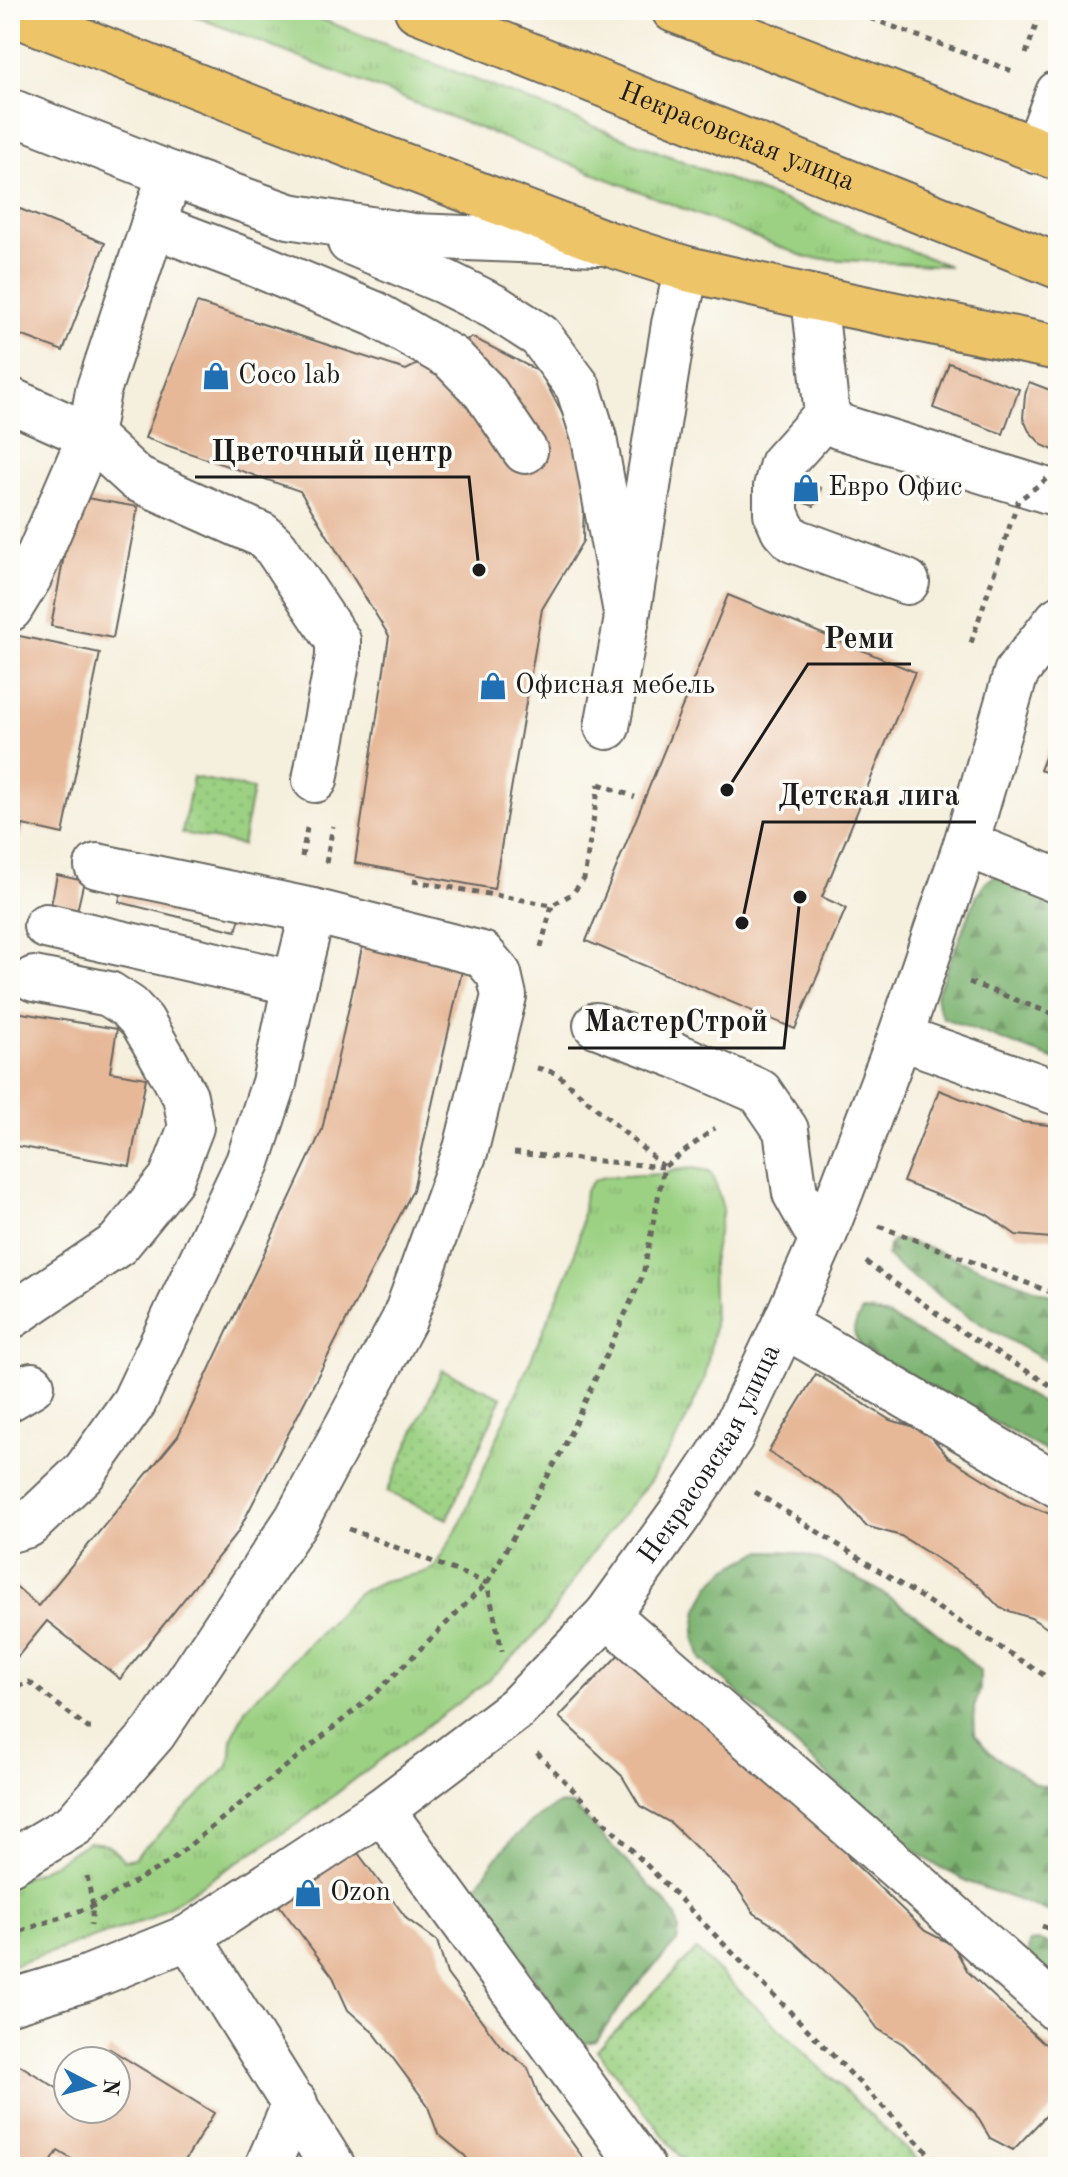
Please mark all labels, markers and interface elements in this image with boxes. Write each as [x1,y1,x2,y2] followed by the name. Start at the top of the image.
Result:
[615,78,858,197] street label: Некрасовская улица
[201,361,231,391] shop icon: Coco lab
[238,362,340,390] place label: Coco lab
[195,423,469,477] callout: Цветочный центр
[211,438,453,468] text: Цветочный центр
[791,473,821,503] shop icon: Евро Офис
[828,474,962,502] place label: Евро Офис
[808,610,911,664] callout: Реми
[824,625,894,655] text: Реми
[478,671,508,701] shop icon: Офисная мебель
[515,672,715,700] place label: Офисная мебель
[763,768,976,822] callout: Детская лига
[778,782,960,812] text: Детская лига
[568,994,784,1048] callout: МастерСтрой
[584,1008,768,1038] text: МастерСтрой
[634,1340,787,1569] street label: Некрасовская улица
[293,1878,323,1908] shop icon: Ozon
[330,1879,391,1907] place label: Ozon
[52,2045,132,2125] north arrow
[98,2077,122,2097] text: N

